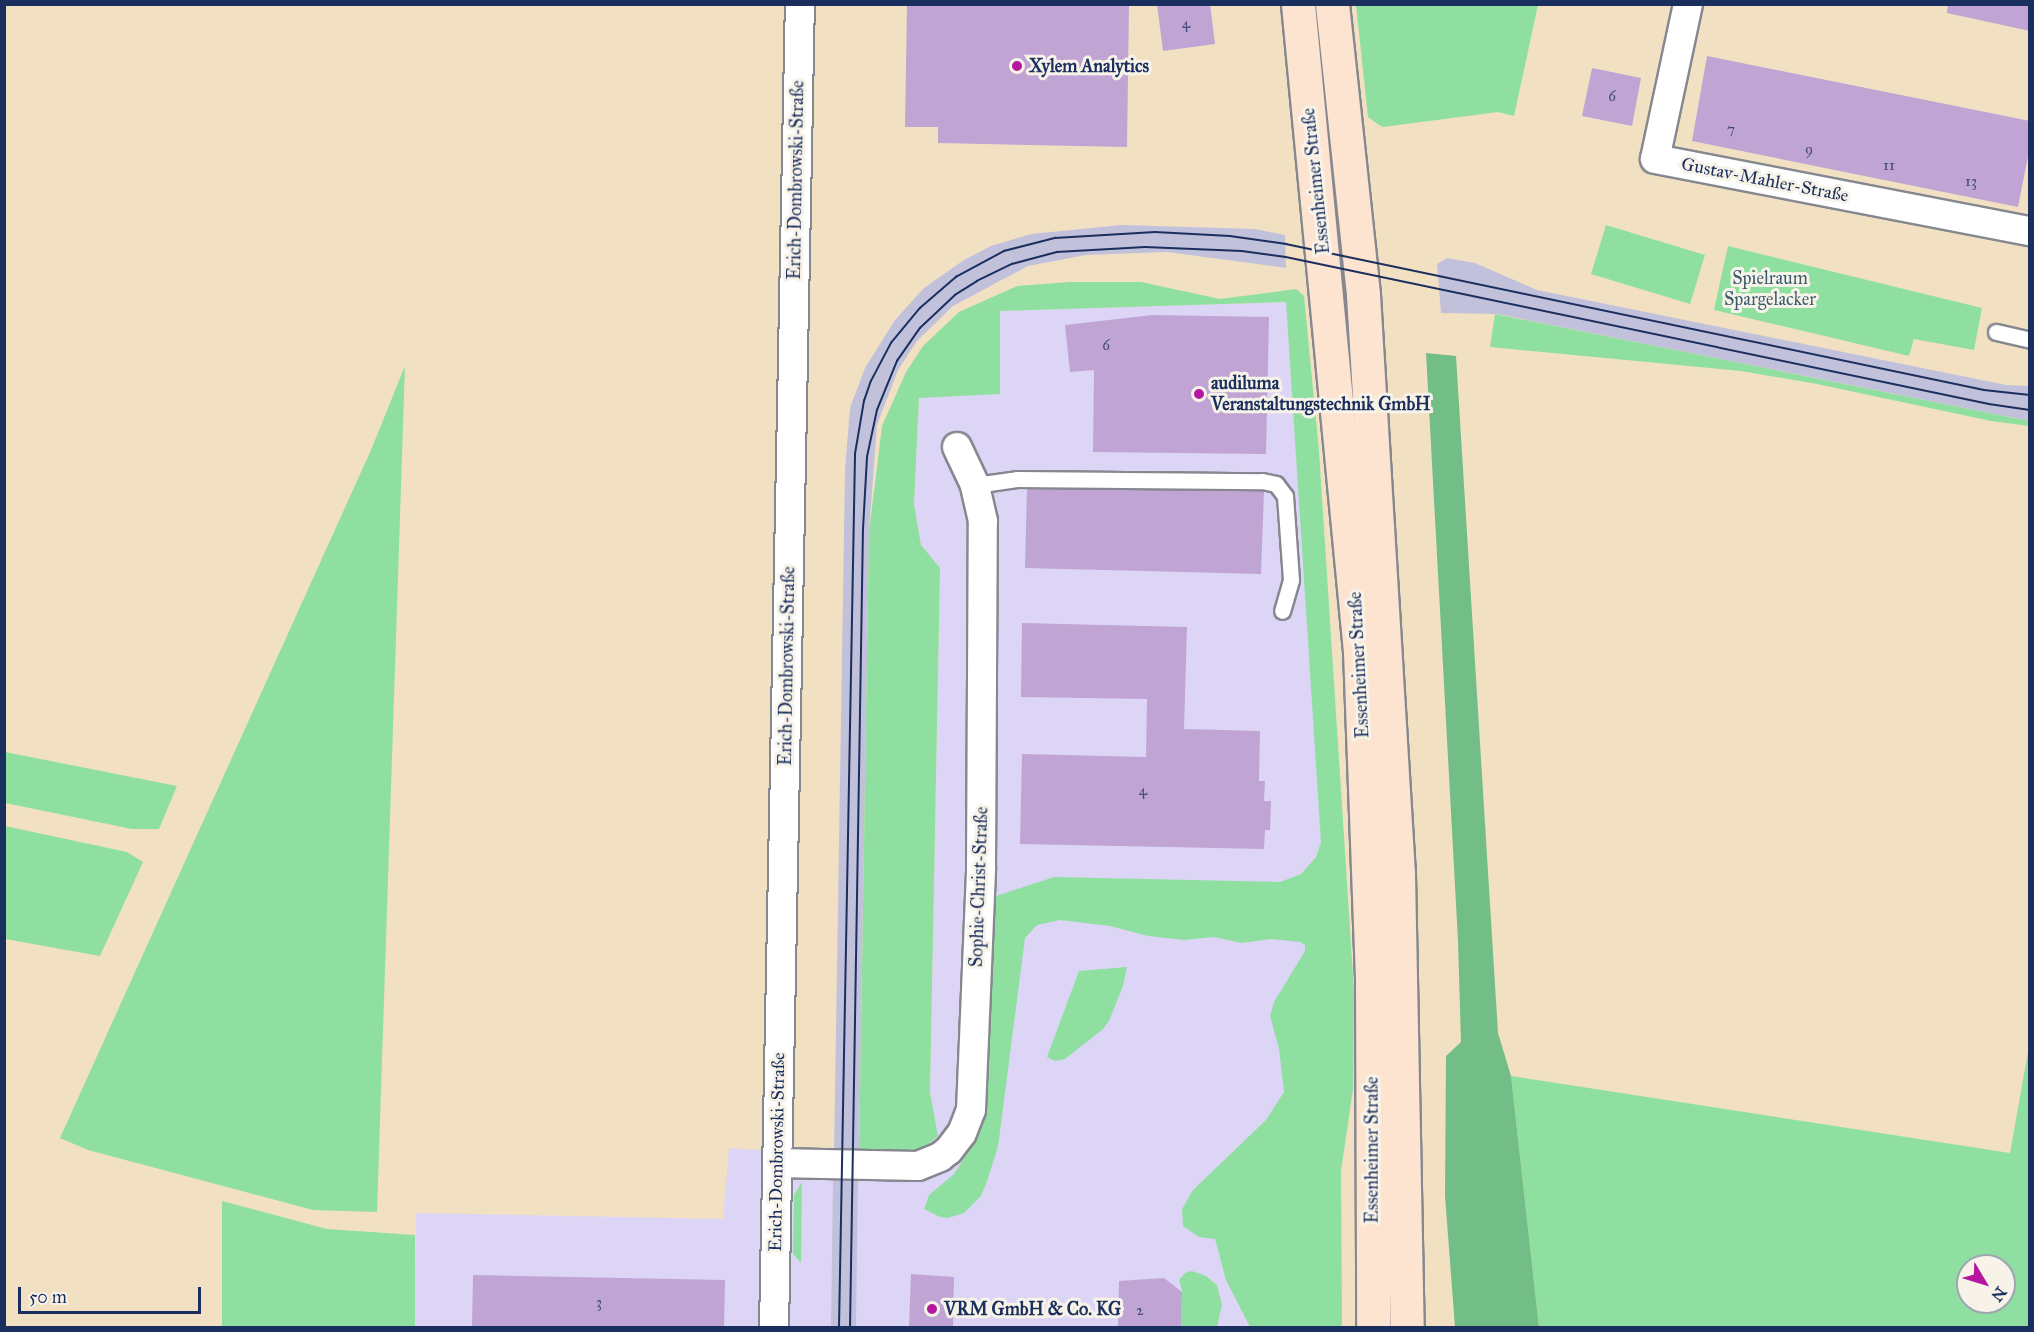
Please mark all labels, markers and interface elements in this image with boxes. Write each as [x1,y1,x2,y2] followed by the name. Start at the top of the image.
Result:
[1182,15,1190,33] house number: 4
[1029,55,1149,77] place label: Xylem Analytics
[1010,59,1024,73] marker: Xylem Analytics
[783,80,809,280] street label: Erich-Dombrowski-Straße
[1608,88,1616,106] house number: 6
[1298,107,1334,255] street label: Essenheimer Straße
[1727,121,1735,139] house number: 7
[1805,141,1813,159] house number: 9
[1680,153,1850,207] street label: Gustav-Mahler-Straße
[1883,157,1895,175] house number: 11
[1965,173,1977,191] house number: 13
[1724,268,1816,310] park label: Spielraum Spargelacker
[1102,337,1110,355] house number: 6
[1211,373,1430,416] place label: audiluma Veranstaltungstechnik GmbH
[1192,387,1206,401] marker: audiluma Veranstaltungstechnik GmbH
[774,566,800,766] street label: Erich-Dombrowski-Straße
[1344,591,1374,739] street label: Essenheimer Straße
[1139,782,1147,800] house number: 4
[965,806,993,968] street label: Sophie-Christ-Straße
[764,1052,790,1252] street label: Erich-Dombrowski-Straße
[1361,1077,1383,1223] street label: Essenheimer Straße
[1956,1254,2016,1314] north arrow
[21,1275,204,1313] scale bar
[1987,1283,2011,1305] text: N
[29,1286,67,1308] text: 50 m
[596,1294,602,1312] house number: 3
[944,1298,1121,1320] place label: VRM GmbH & Co. KG
[925,1302,939,1316] marker: VRM GmbH & Co. KG
[1136,1302,1144,1320] house number: 2

